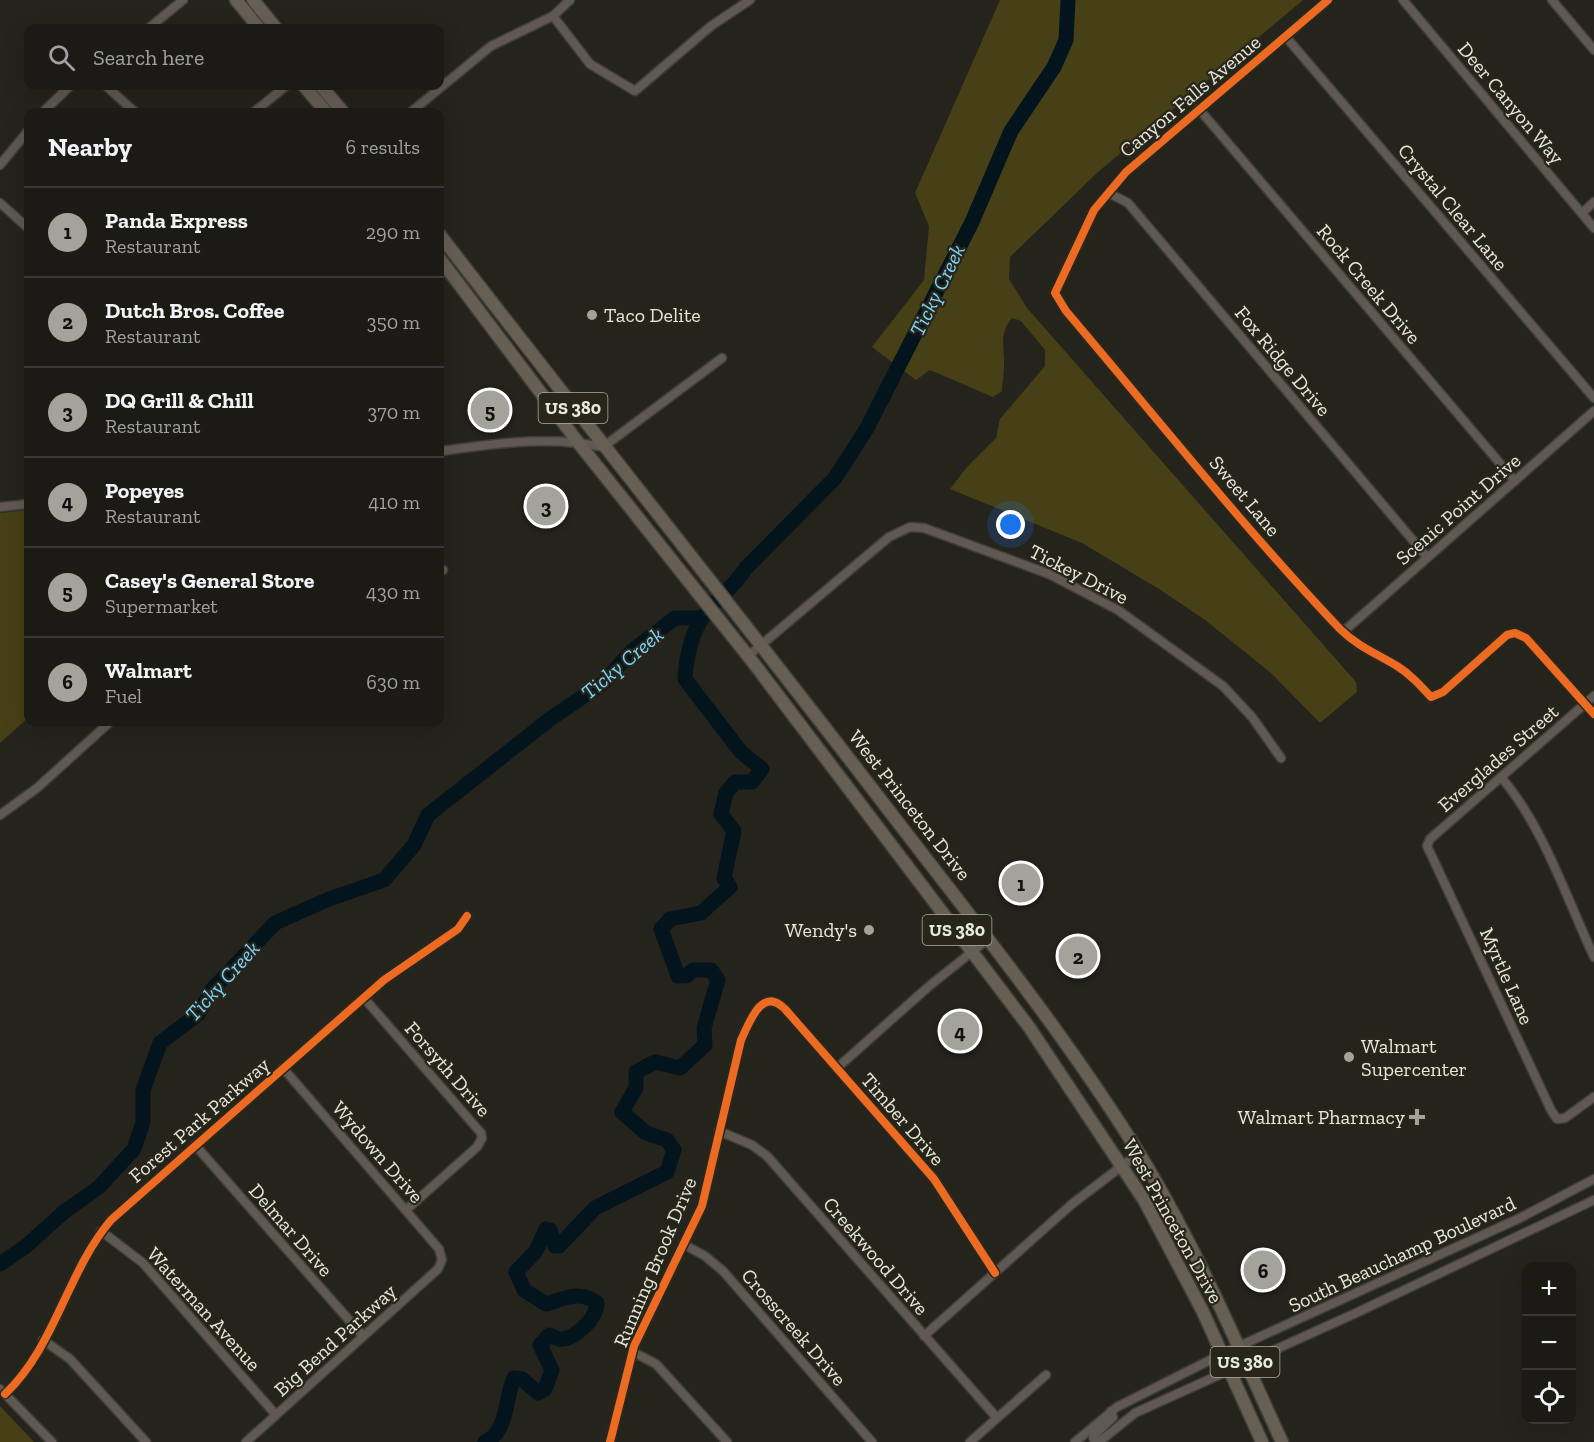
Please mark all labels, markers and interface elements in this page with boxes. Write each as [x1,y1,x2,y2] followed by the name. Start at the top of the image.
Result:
[24,24,444,90] search box
[1114,30,1266,162] street label: Canyon Falls Avenue
[1453,37,1570,169] street label: Deer Canyon Way
[45,41,78,74] icon: search
[93,44,204,71] text: Search here
[48,131,132,163] text: Nearby
[346,135,420,159] text: 6 results
[1393,139,1513,275] street label: Crystal Clear Lane
[105,207,248,234] text: Panda Express
[1312,219,1426,349] street label: Rock Creek Drive
[63,220,72,244] text: 1
[366,220,420,244] text: 290 m
[105,234,201,258] text: Restaurant
[904,240,970,340] water label: Ticky Creek
[105,297,284,324] text: Dutch Bros. Coffee
[1230,301,1336,421] street label: Fox Ridge Drive
[604,303,701,327] place label: Taco Delite
[585,308,599,322] marker: Taco Delite
[62,310,73,334] text: 2
[367,310,420,334] text: 350 m
[105,324,201,348] text: Restaurant
[105,387,254,414] text: DQ Grill & Chill
[470,388,510,432] pin: 5
[538,393,608,423] road number: US 380
[62,400,73,424] text: 3
[367,400,420,424] text: 370 m
[105,414,201,438] text: Restaurant
[1391,448,1525,570] street label: Scenic Point Drive
[1204,451,1286,541] street label: Sweet Lane
[105,477,184,504] text: Popeyes
[526,484,566,528] pin: 3
[62,490,73,514] text: 4
[368,490,420,514] text: 410 m
[105,504,201,528] text: Restaurant
[996,510,1025,539] your location
[1026,539,1132,609] street label: Tickey Drive
[105,567,315,594] text: Casey's General Store
[62,580,73,604] text: 5
[366,580,420,604] text: 430 m
[105,594,218,618] text: Supermarket
[576,622,668,704] water label: Ticky Creek
[105,657,192,684] text: Walmart
[62,670,73,694] text: 6
[366,670,420,694] text: 630 m
[105,684,142,708] text: Fuel
[1433,699,1564,817] street label: Everglades Street
[844,725,976,885] street label: West Princeton Drive
[1002,860,1040,906] pin: 1
[922,915,992,945] road number: US 380
[785,918,857,942] place label: Wendy's
[862,923,876,937] marker: Wendy's
[1475,924,1539,1028] street label: Myrtle Lane
[1058,934,1098,978] pin: 2
[180,936,264,1026] water label: Ticky Creek
[940,1008,980,1054] pin: 4
[400,1016,496,1122] street label: Forsyth Drive
[1361,1034,1467,1081] place label: Walmart Supercenter
[1342,1050,1356,1064] marker: Walmart Supercenter
[124,1052,275,1188] street label: Forest Park Parkway
[856,1068,950,1170] street label: Timber Drive
[327,1096,429,1208] street label: Wydown Drive
[1238,1105,1406,1129] place label: Walmart Pharmacy
[1410,1110,1424,1124] marker: Walmart Pharmacy
[1118,1135,1228,1307] street label: West Princeton Drive
[608,1174,702,1350] street label: Running Brook Drive
[244,1179,338,1281] street label: Delmar Drive
[1285,1191,1519,1317] street label: South Beauchamp Boulevard
[818,1192,934,1320] street label: Creekwood Drive
[142,1242,266,1376] street label: Waterman Avenue
[1244,1248,1282,1292] pin: 6
[1522,1262,1576,1424] map controls
[1522,1262,1576,1316] button: +
[737,1263,851,1391] street label: Crosscreek Drive
[269,1278,402,1401] street label: Big Bend Parkway
[1522,1316,1576,1370] button: −
[1210,1347,1280,1377] road number: US 380
[1522,1370,1576,1424] button: locate

